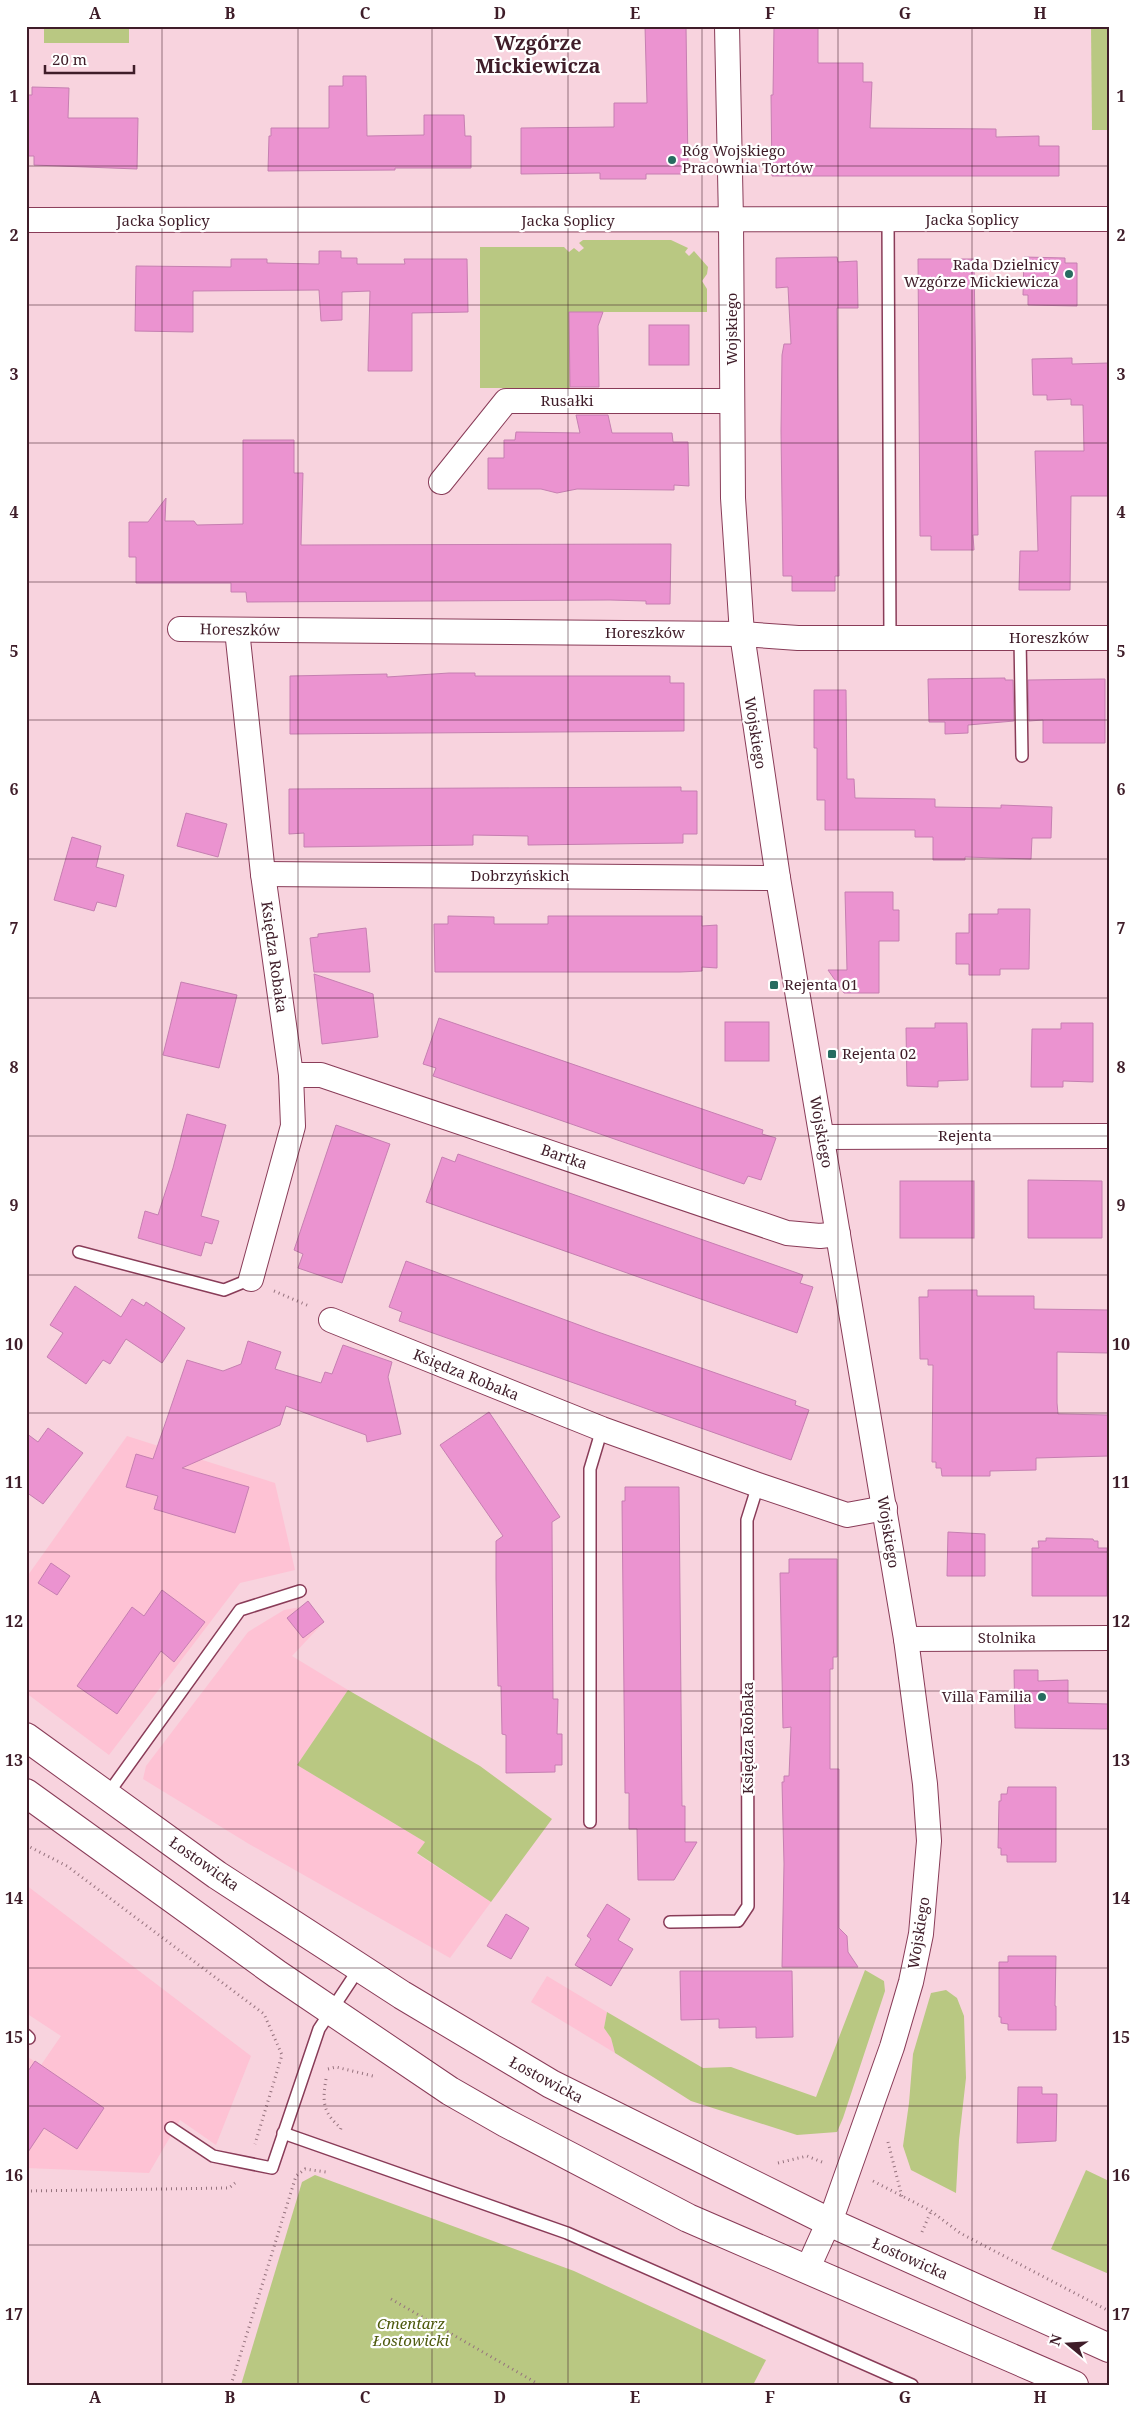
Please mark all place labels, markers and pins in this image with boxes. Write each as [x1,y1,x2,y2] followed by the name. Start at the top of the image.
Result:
[682,140,813,177] place label: Róg Wojskiego Pracownia Tortów
[666,154,678,166] marker: Róg Wojskiego Pracownia Tortów
[904,254,1060,291] place label: Rada Dzielnicy Wzgórze Mickiewicza
[1063,268,1075,280] marker: Rada Dzielnicy Wzgórze Mickiewicza
[784,974,858,994] place label: Rejenta 01
[768,979,780,991] marker: Rejenta 01
[842,1043,916,1063] place label: Rejenta 02
[826,1048,838,1060] marker: Rejenta 02
[942,1686,1032,1706] place label: Villa Familia
[1036,1691,1048,1703] marker: Villa Familia

